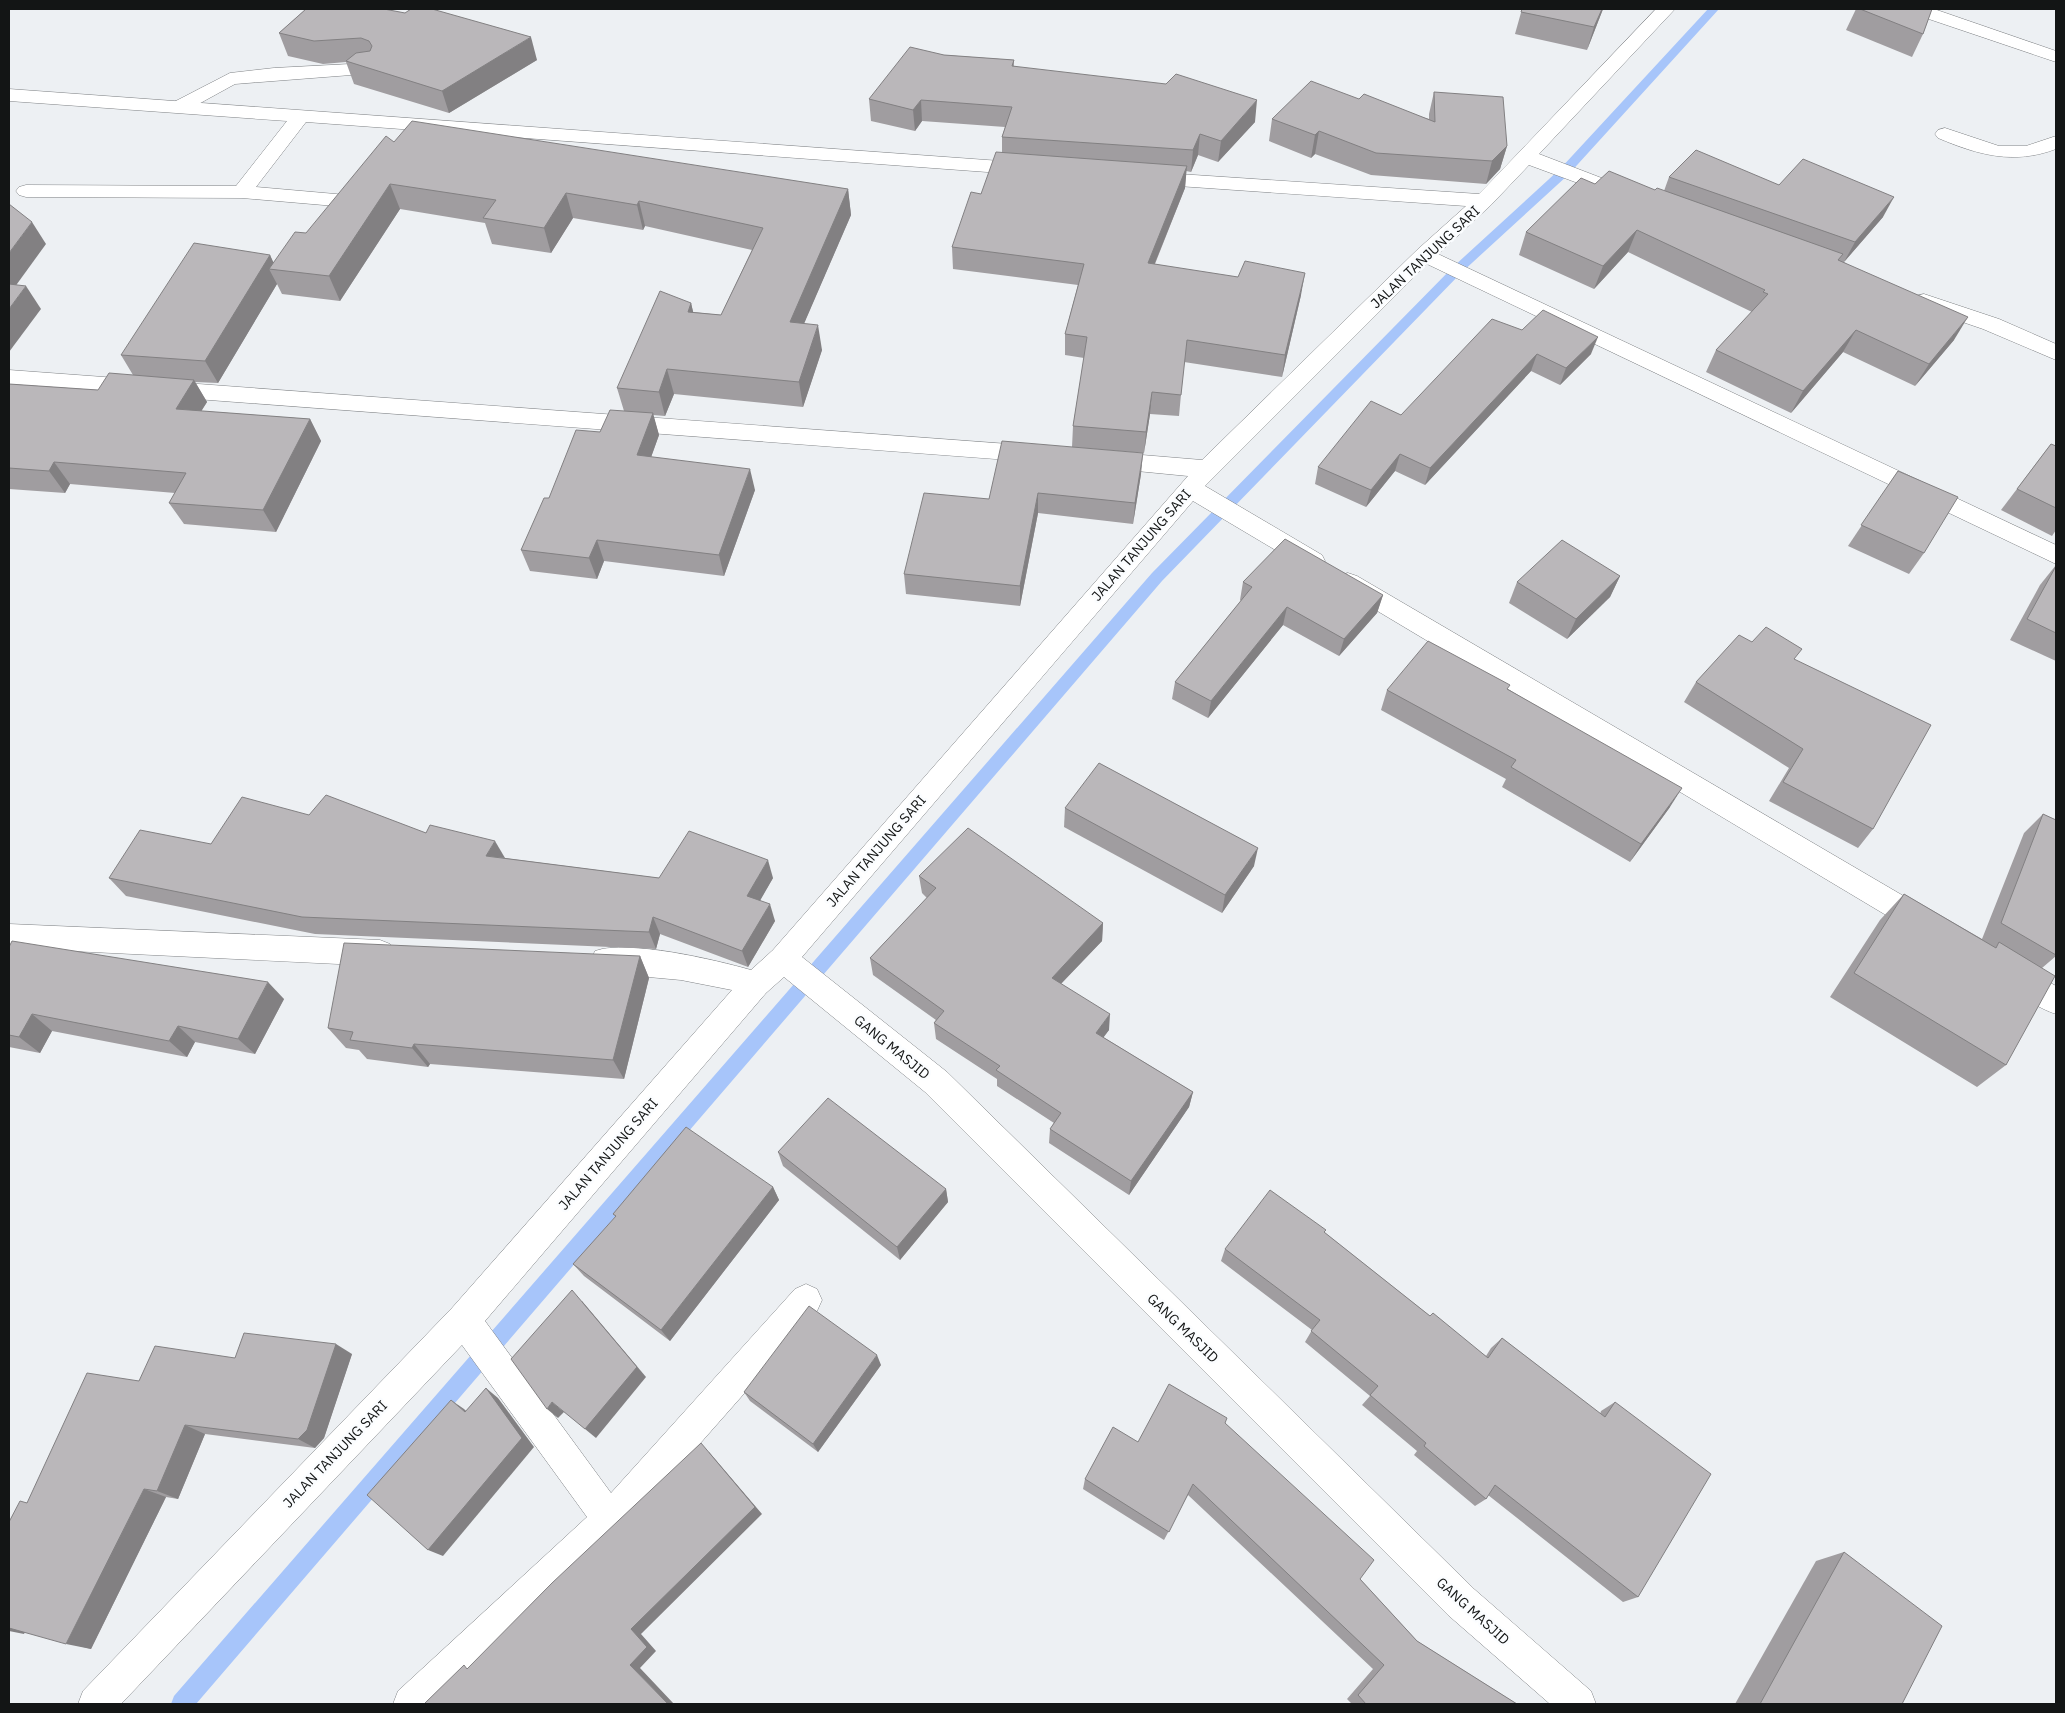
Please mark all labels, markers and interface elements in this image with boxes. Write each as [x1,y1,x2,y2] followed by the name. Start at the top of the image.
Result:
[1367,202,1483,312] street label: JALAN TANJUNG SARI
[1087,485,1195,605] street label: JALAN TANJUNG SARI
[822,791,930,911] street label: JALAN TANJUNG SARI
[850,1011,934,1083] street label: GANG MASJID
[554,1094,662,1214] street label: JALAN TANJUNG SARI
[1144,1289,1222,1367] street label: GANG MASJID
[279,1396,391,1512] street label: JALAN TANJUNG SARI
[1433,1573,1513,1649] street label: GANG MASJID

